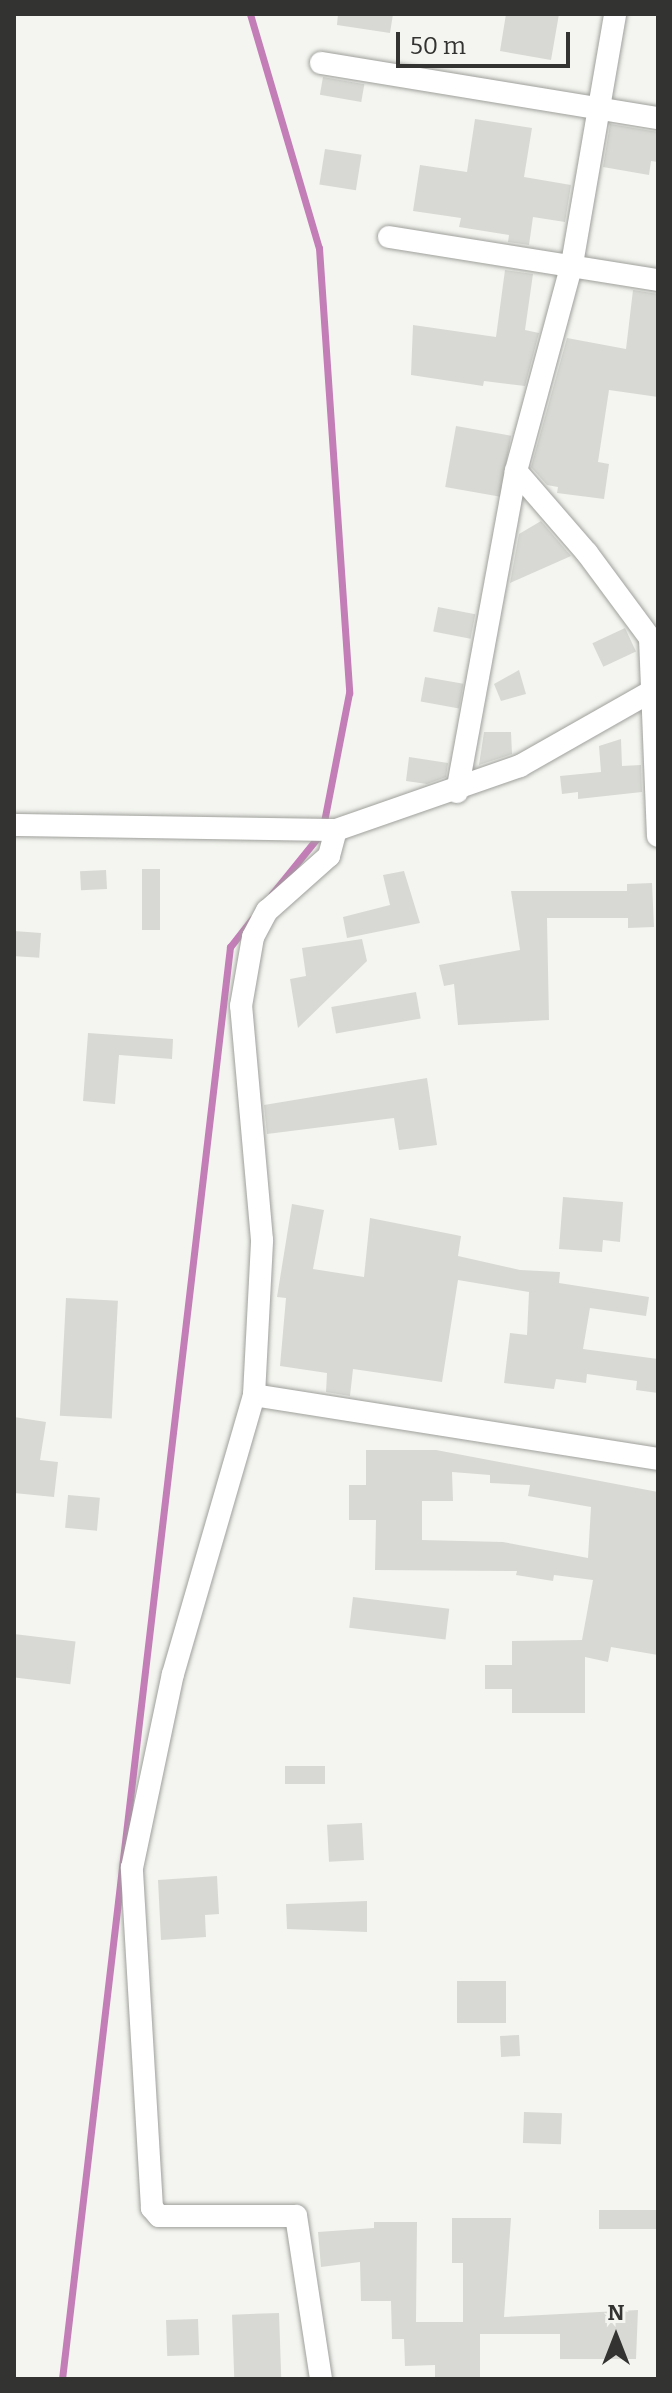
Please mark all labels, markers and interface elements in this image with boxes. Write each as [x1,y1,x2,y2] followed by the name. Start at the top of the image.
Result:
[400,16,574,66] scale bar
[410,32,466,60] text: 50 m
[576,2297,656,2377] north arrow
[608,2299,624,2326] text: N

